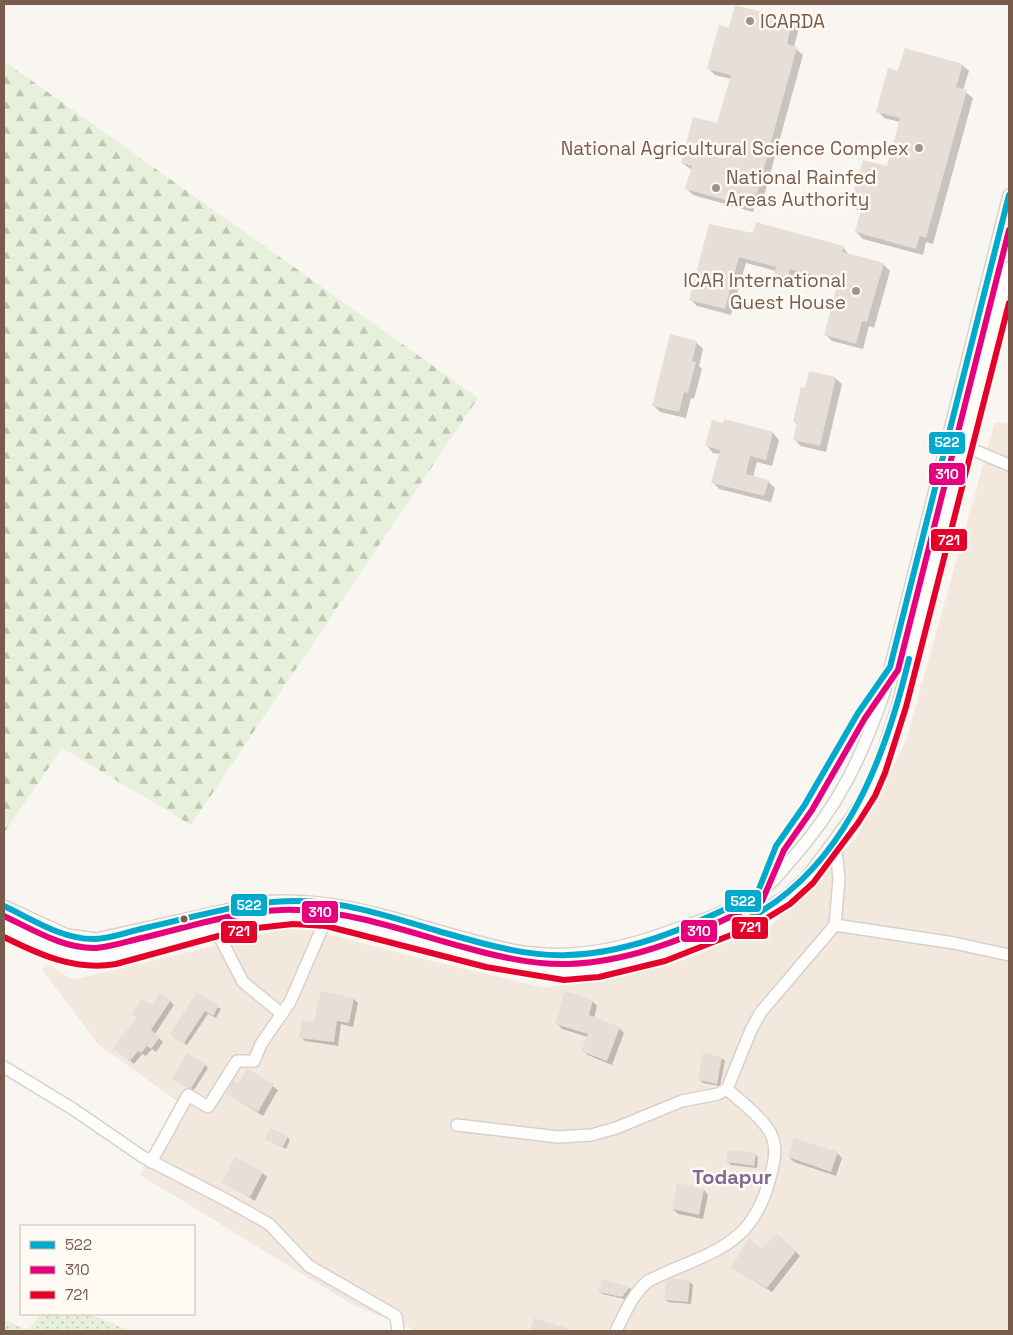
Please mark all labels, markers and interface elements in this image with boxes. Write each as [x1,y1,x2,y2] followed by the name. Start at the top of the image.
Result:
[760,9,825,34] place label: ICARDA
[744,15,756,27] marker: ICARDA
[561,136,909,161] place label: National Agricultural Science Complex
[913,142,925,154] marker: National Agricultural Science Complex
[726,165,877,212] place label: National Rainfed Areas Authority
[710,182,722,194] marker: National Rainfed Areas Authority
[683,268,846,315] place label: ICAR International Guest House
[850,285,862,297] marker: ICAR International Guest House
[928,431,966,455] line badge: 522
[935,433,959,451] text: 522
[928,462,966,486] line badge: 310
[935,465,959,483] text: 310
[930,528,968,552] line badge: 721
[938,531,960,549] text: 721
[724,889,762,913] line badge: 522
[731,892,755,910] text: 522
[230,893,268,917] line badge: 522
[237,896,261,914] text: 522
[301,900,339,924] line badge: 310
[308,903,332,921] text: 310
[179,914,189,924] unlabelled marker
[731,916,769,940] line badge: 721
[739,918,761,936] text: 721
[680,919,718,943] line badge: 310
[220,920,258,944] line badge: 721
[228,922,250,940] text: 721
[687,922,711,940] text: 310
[692,1164,772,1190] district label: Todapur
[20,1225,195,1315] legend
[65,1235,92,1254] text: 522
[65,1260,90,1279] text: 310
[65,1285,89,1304] text: 721

